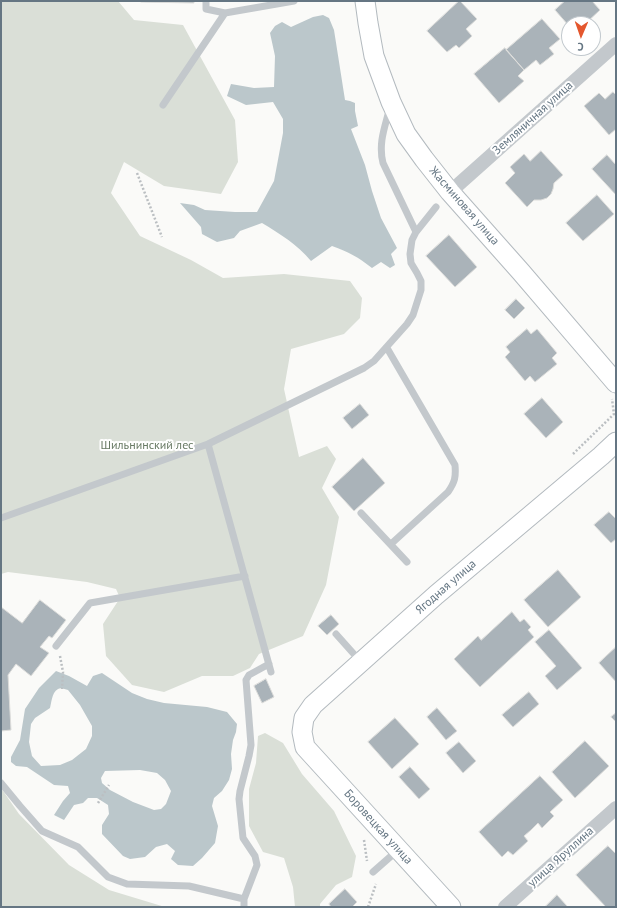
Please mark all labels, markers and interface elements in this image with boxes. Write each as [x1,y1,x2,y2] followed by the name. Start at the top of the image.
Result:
[561,16,601,56] north arrow
[577,40,584,54] text: С
[490,78,576,158] street label: Земляничная улица
[426,164,502,248] street label: Жасминовая улица
[100,439,194,453] park label: Шильнинский лес
[413,557,479,617] street label: Ягодная улица
[341,787,415,867] street label: Боровецкая улица
[525,824,597,890] street label: улица Яруллина

